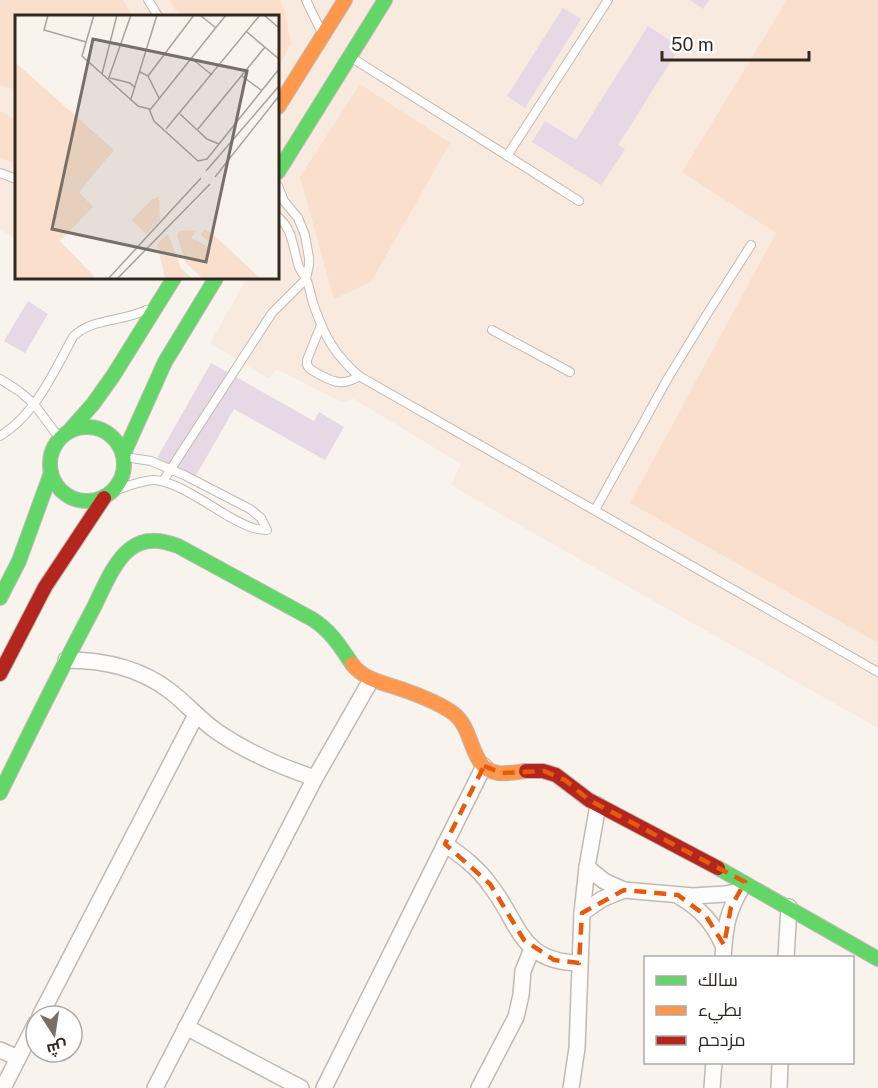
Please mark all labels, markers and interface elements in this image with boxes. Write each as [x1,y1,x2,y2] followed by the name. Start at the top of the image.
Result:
[15,15,279,279] inset map
[662,24,809,62] scale bar
[671,34,714,55] text: 50 m
[644,956,854,1064] legend
[698,969,738,990] text: سالك
[698,999,742,1024] text: بطيء
[24,1004,84,1064] north arrow
[698,1029,746,1052] text: مزدحم
[45,1037,69,1060] text: ش

